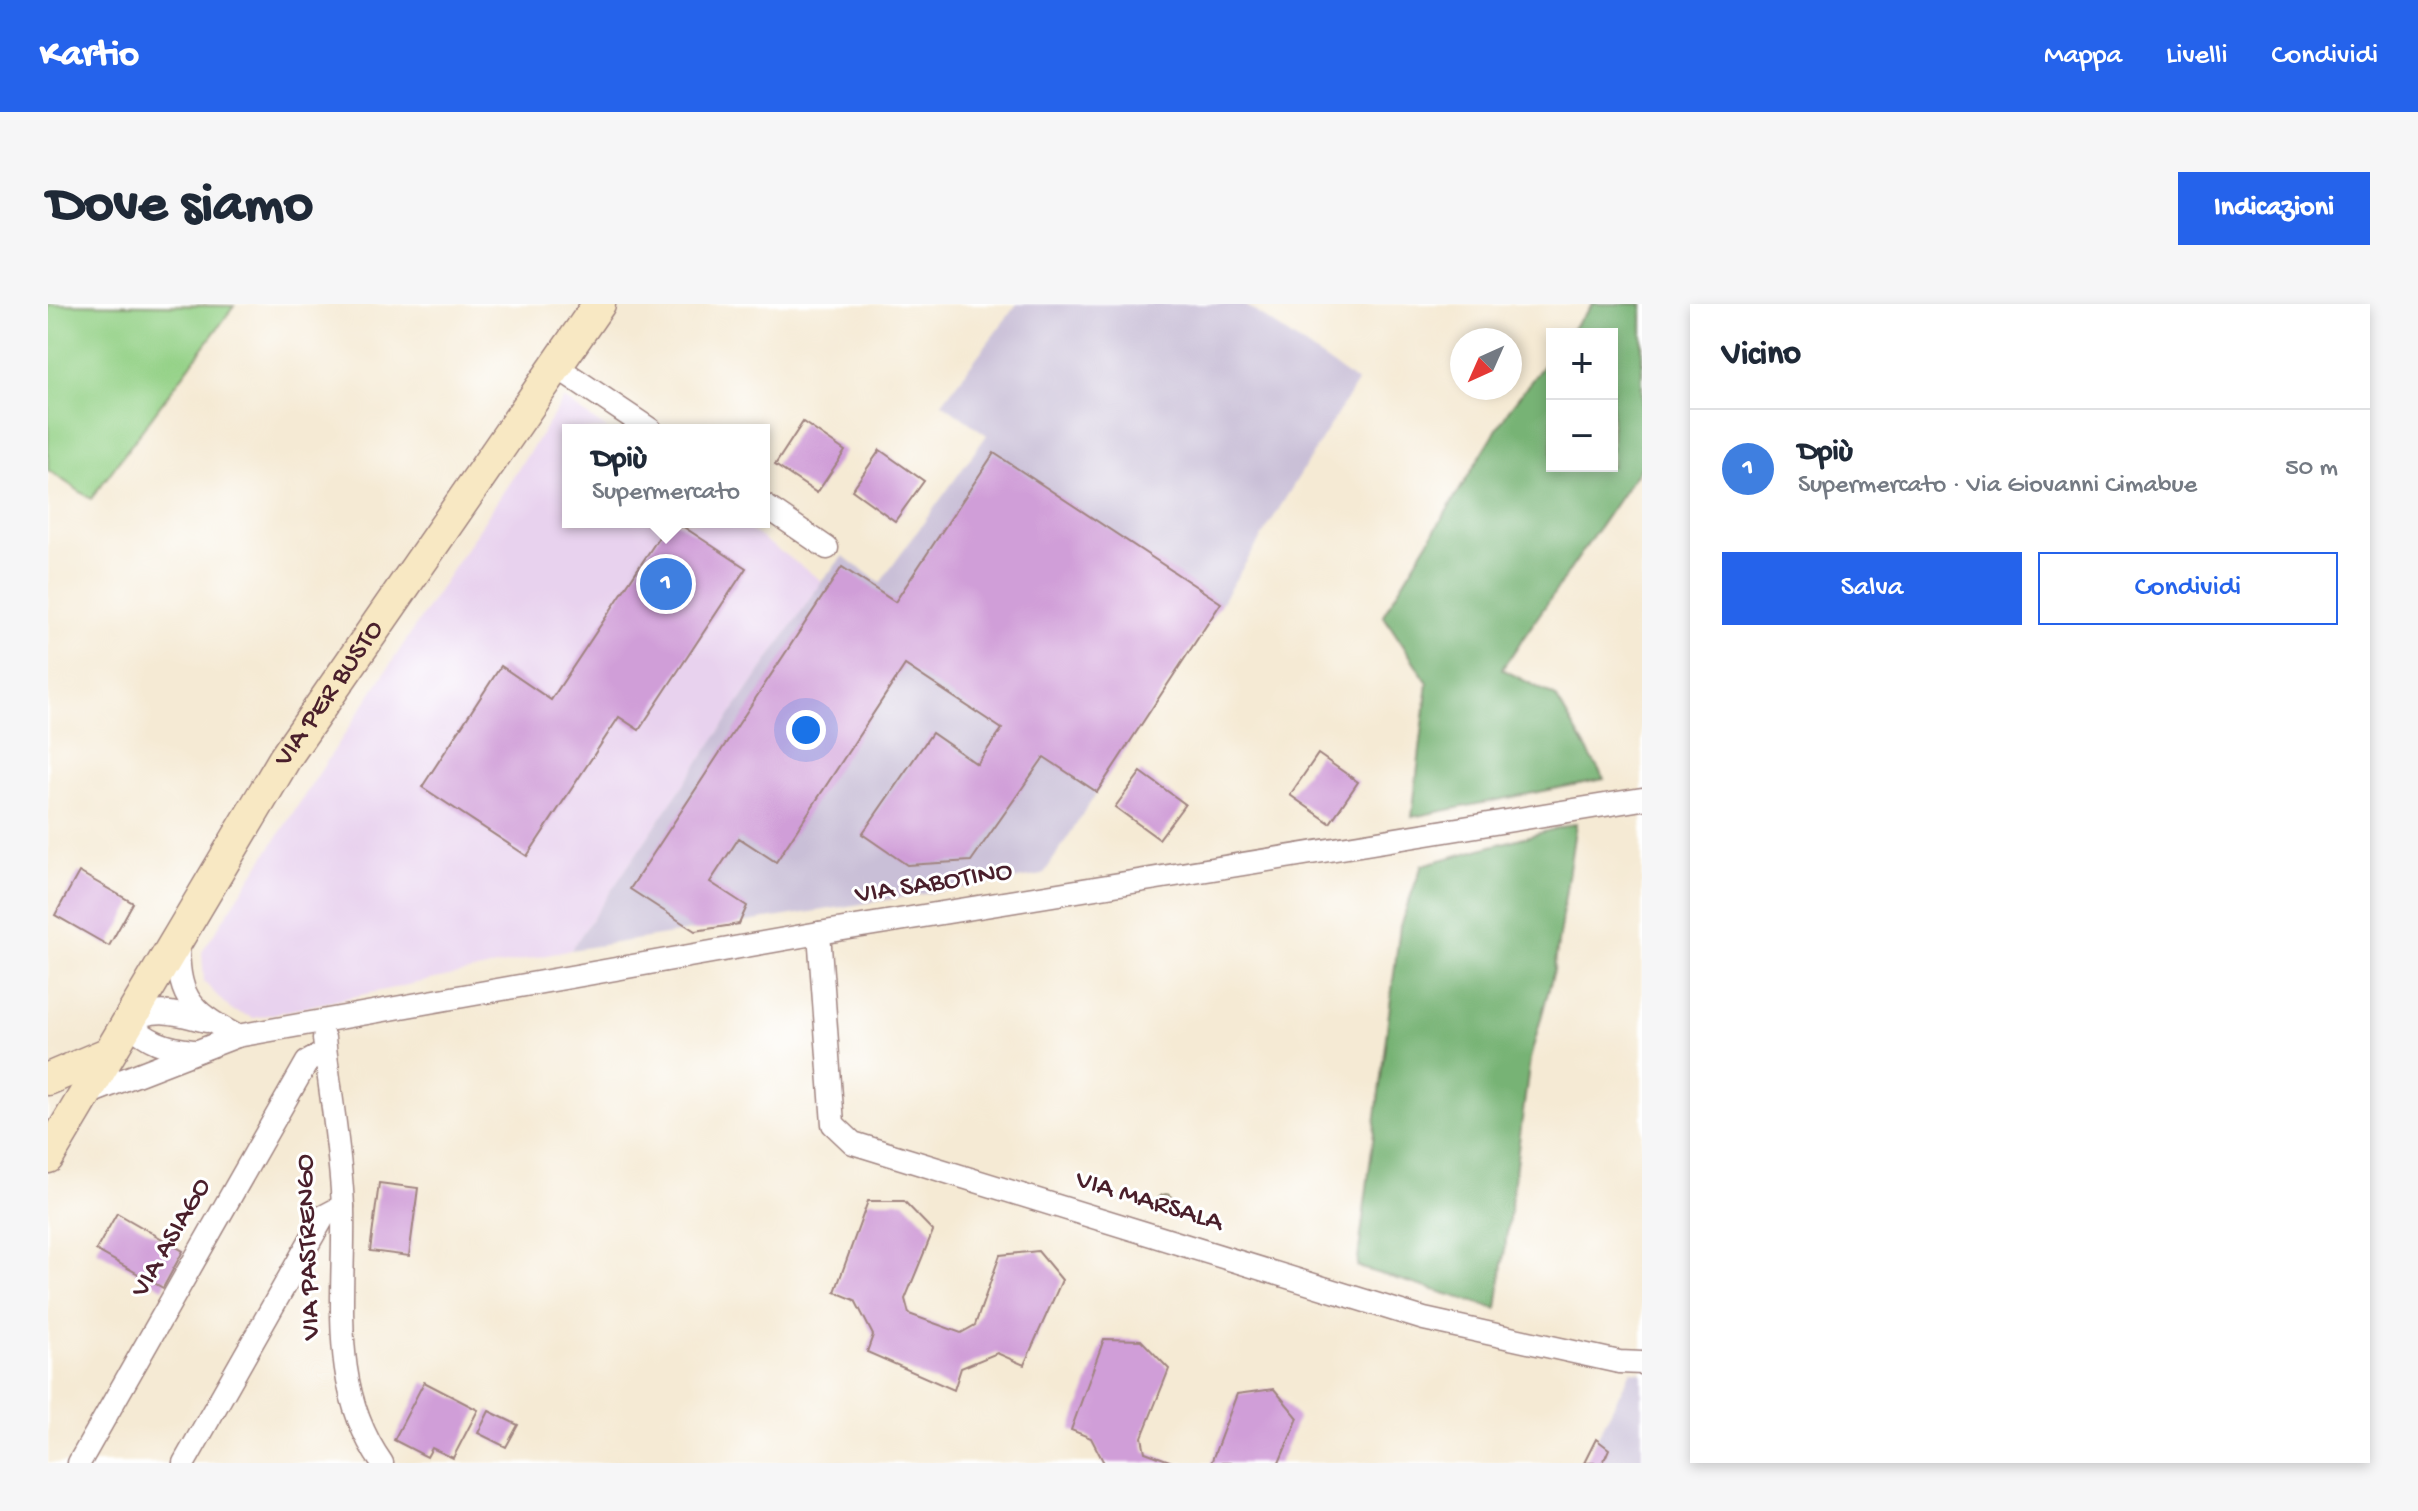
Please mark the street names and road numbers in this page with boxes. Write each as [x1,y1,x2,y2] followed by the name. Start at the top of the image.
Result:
[267,614,392,774] street label: VIA PER BUSTO
[852,855,1015,913] street label: VIA SABOTINO
[289,1153,329,1342] street label: VIA PASTRENGO
[1070,1164,1228,1240] street label: VIA MARSALA
[124,1172,220,1305] street label: VIA ASIAGO

